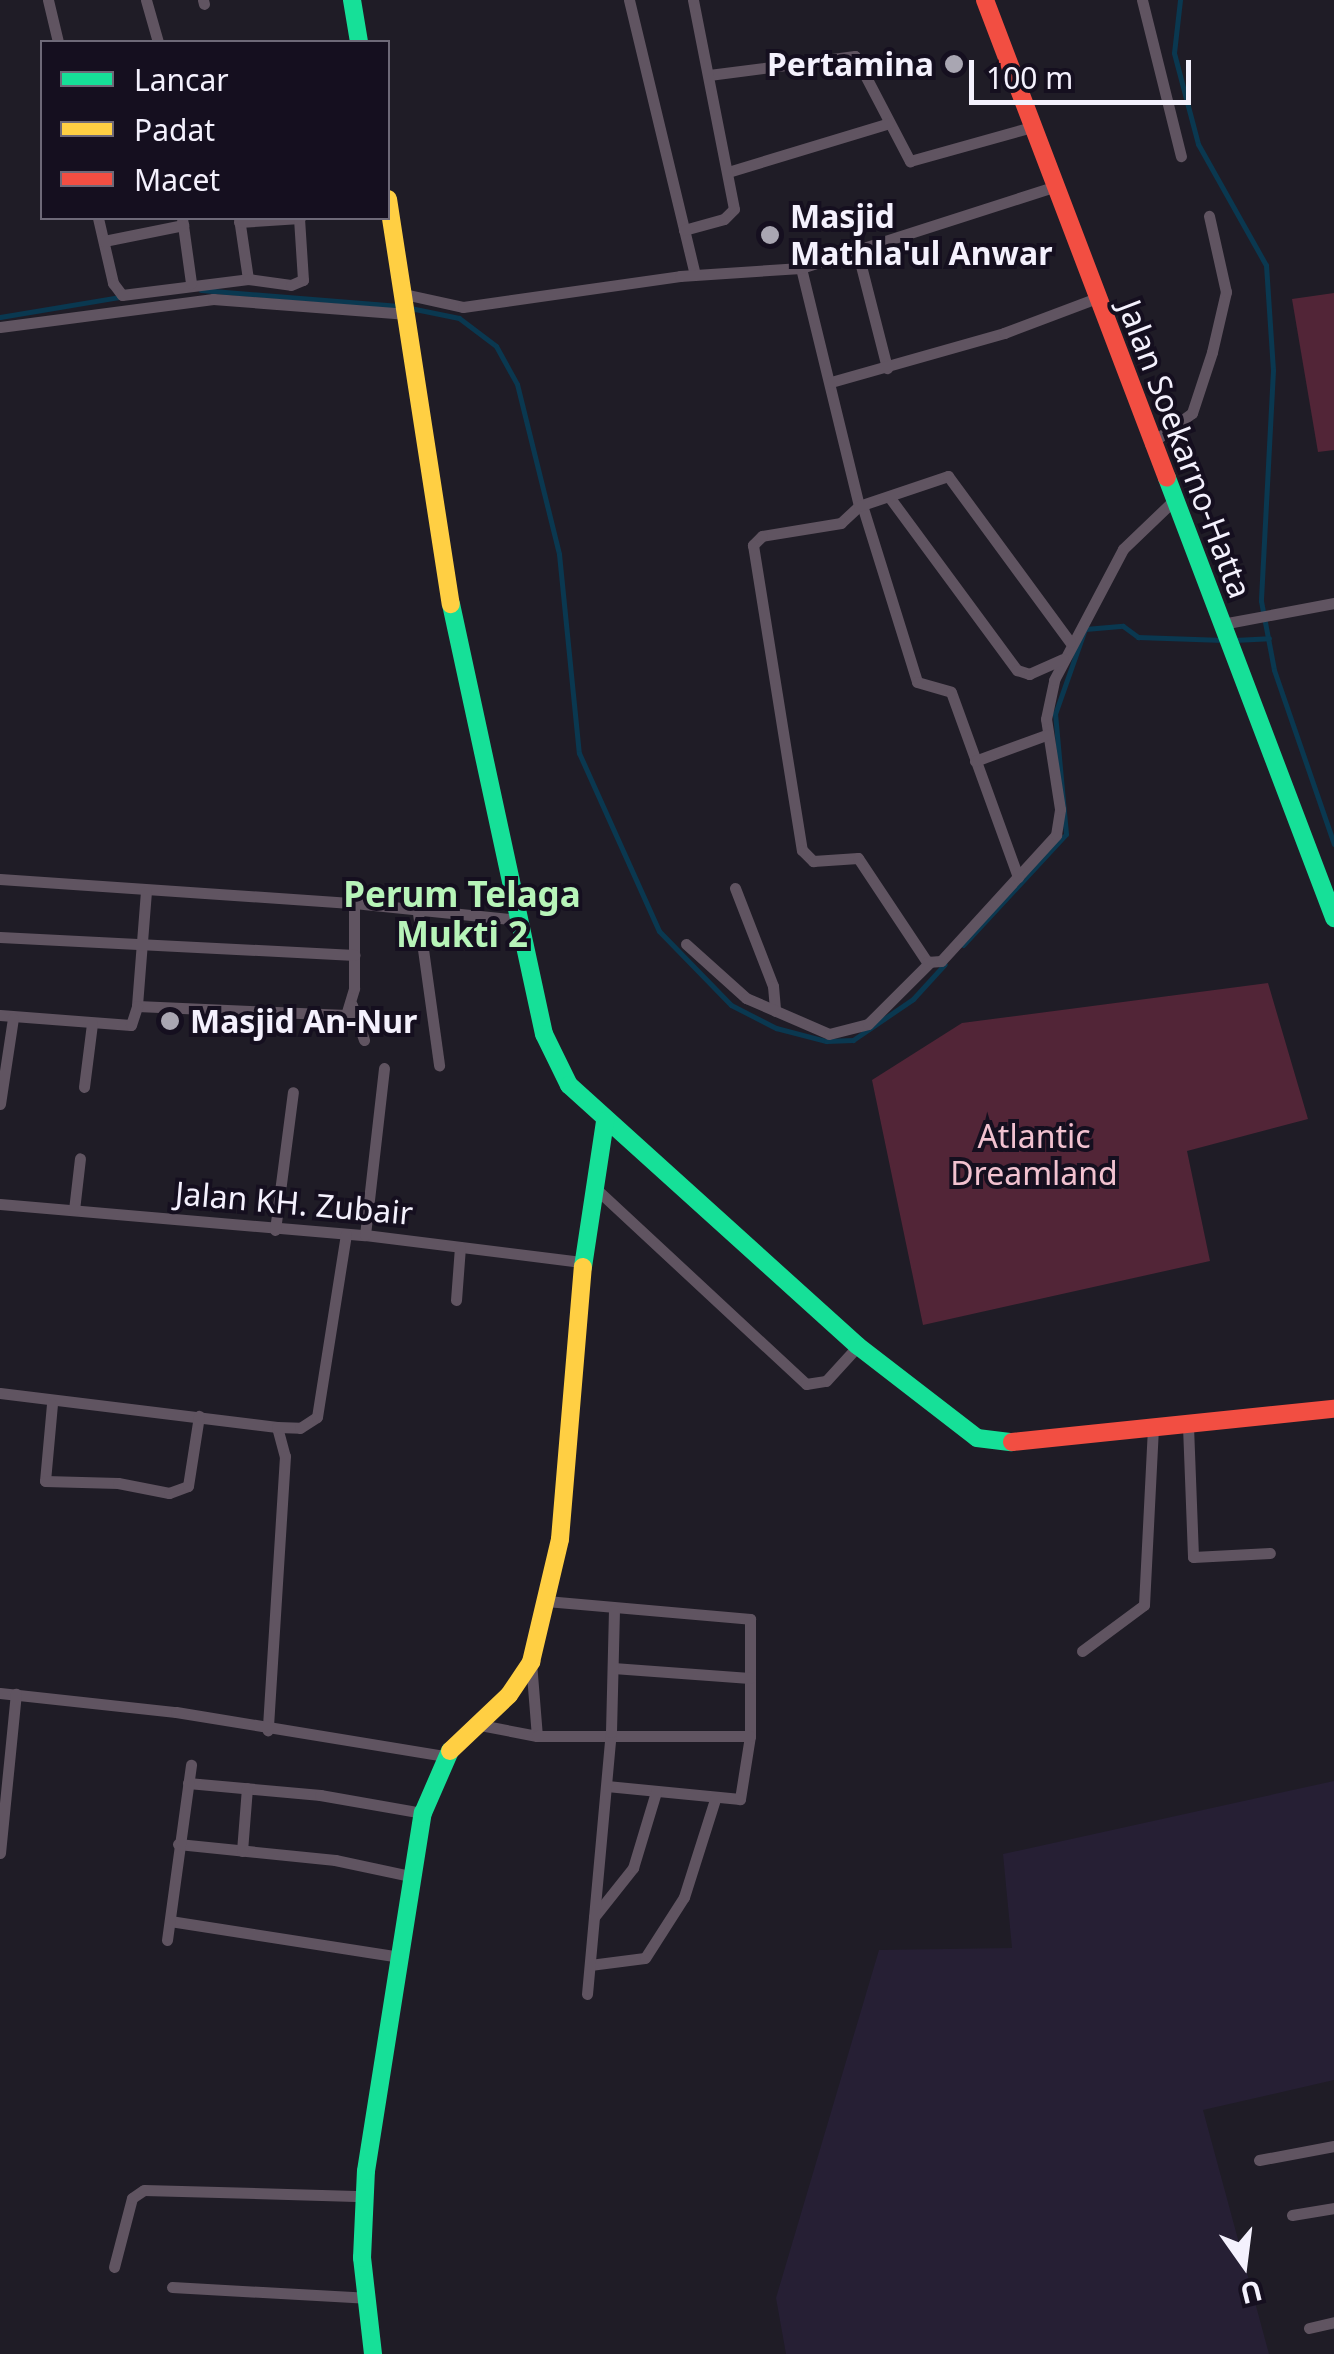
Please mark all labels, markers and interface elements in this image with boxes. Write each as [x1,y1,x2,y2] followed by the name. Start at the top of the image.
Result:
[40,40,390,220] legend
[974,40,1196,102] scale bar
[767,45,934,83] place label: Pertamina
[943,53,965,75] marker: Pertamina
[986,57,1073,98] text: 100 m
[134,59,229,100] text: Lancar
[134,109,215,150] text: Padat
[134,159,220,200] text: Macet
[790,198,1052,273] place label: Masjid Mathla'ul Anwar
[759,224,781,246] marker: Masjid Mathla'ul Anwar
[1110,294,1260,604] street label: Jalan Soekarno-Hatta
[343,873,581,955] district label: Perum Telaga Mukti 2
[190,1002,417,1040] place label: Masjid An-Nur
[159,1010,181,1032] marker: Masjid An-Nur
[950,1118,1118,1193] park label: Atlantic Dreamland
[173,1173,415,1233] street label: Jalan KH. Zubair
[1194,2214,1294,2314] north arrow
[1236,2272,1266,2314] text: U

